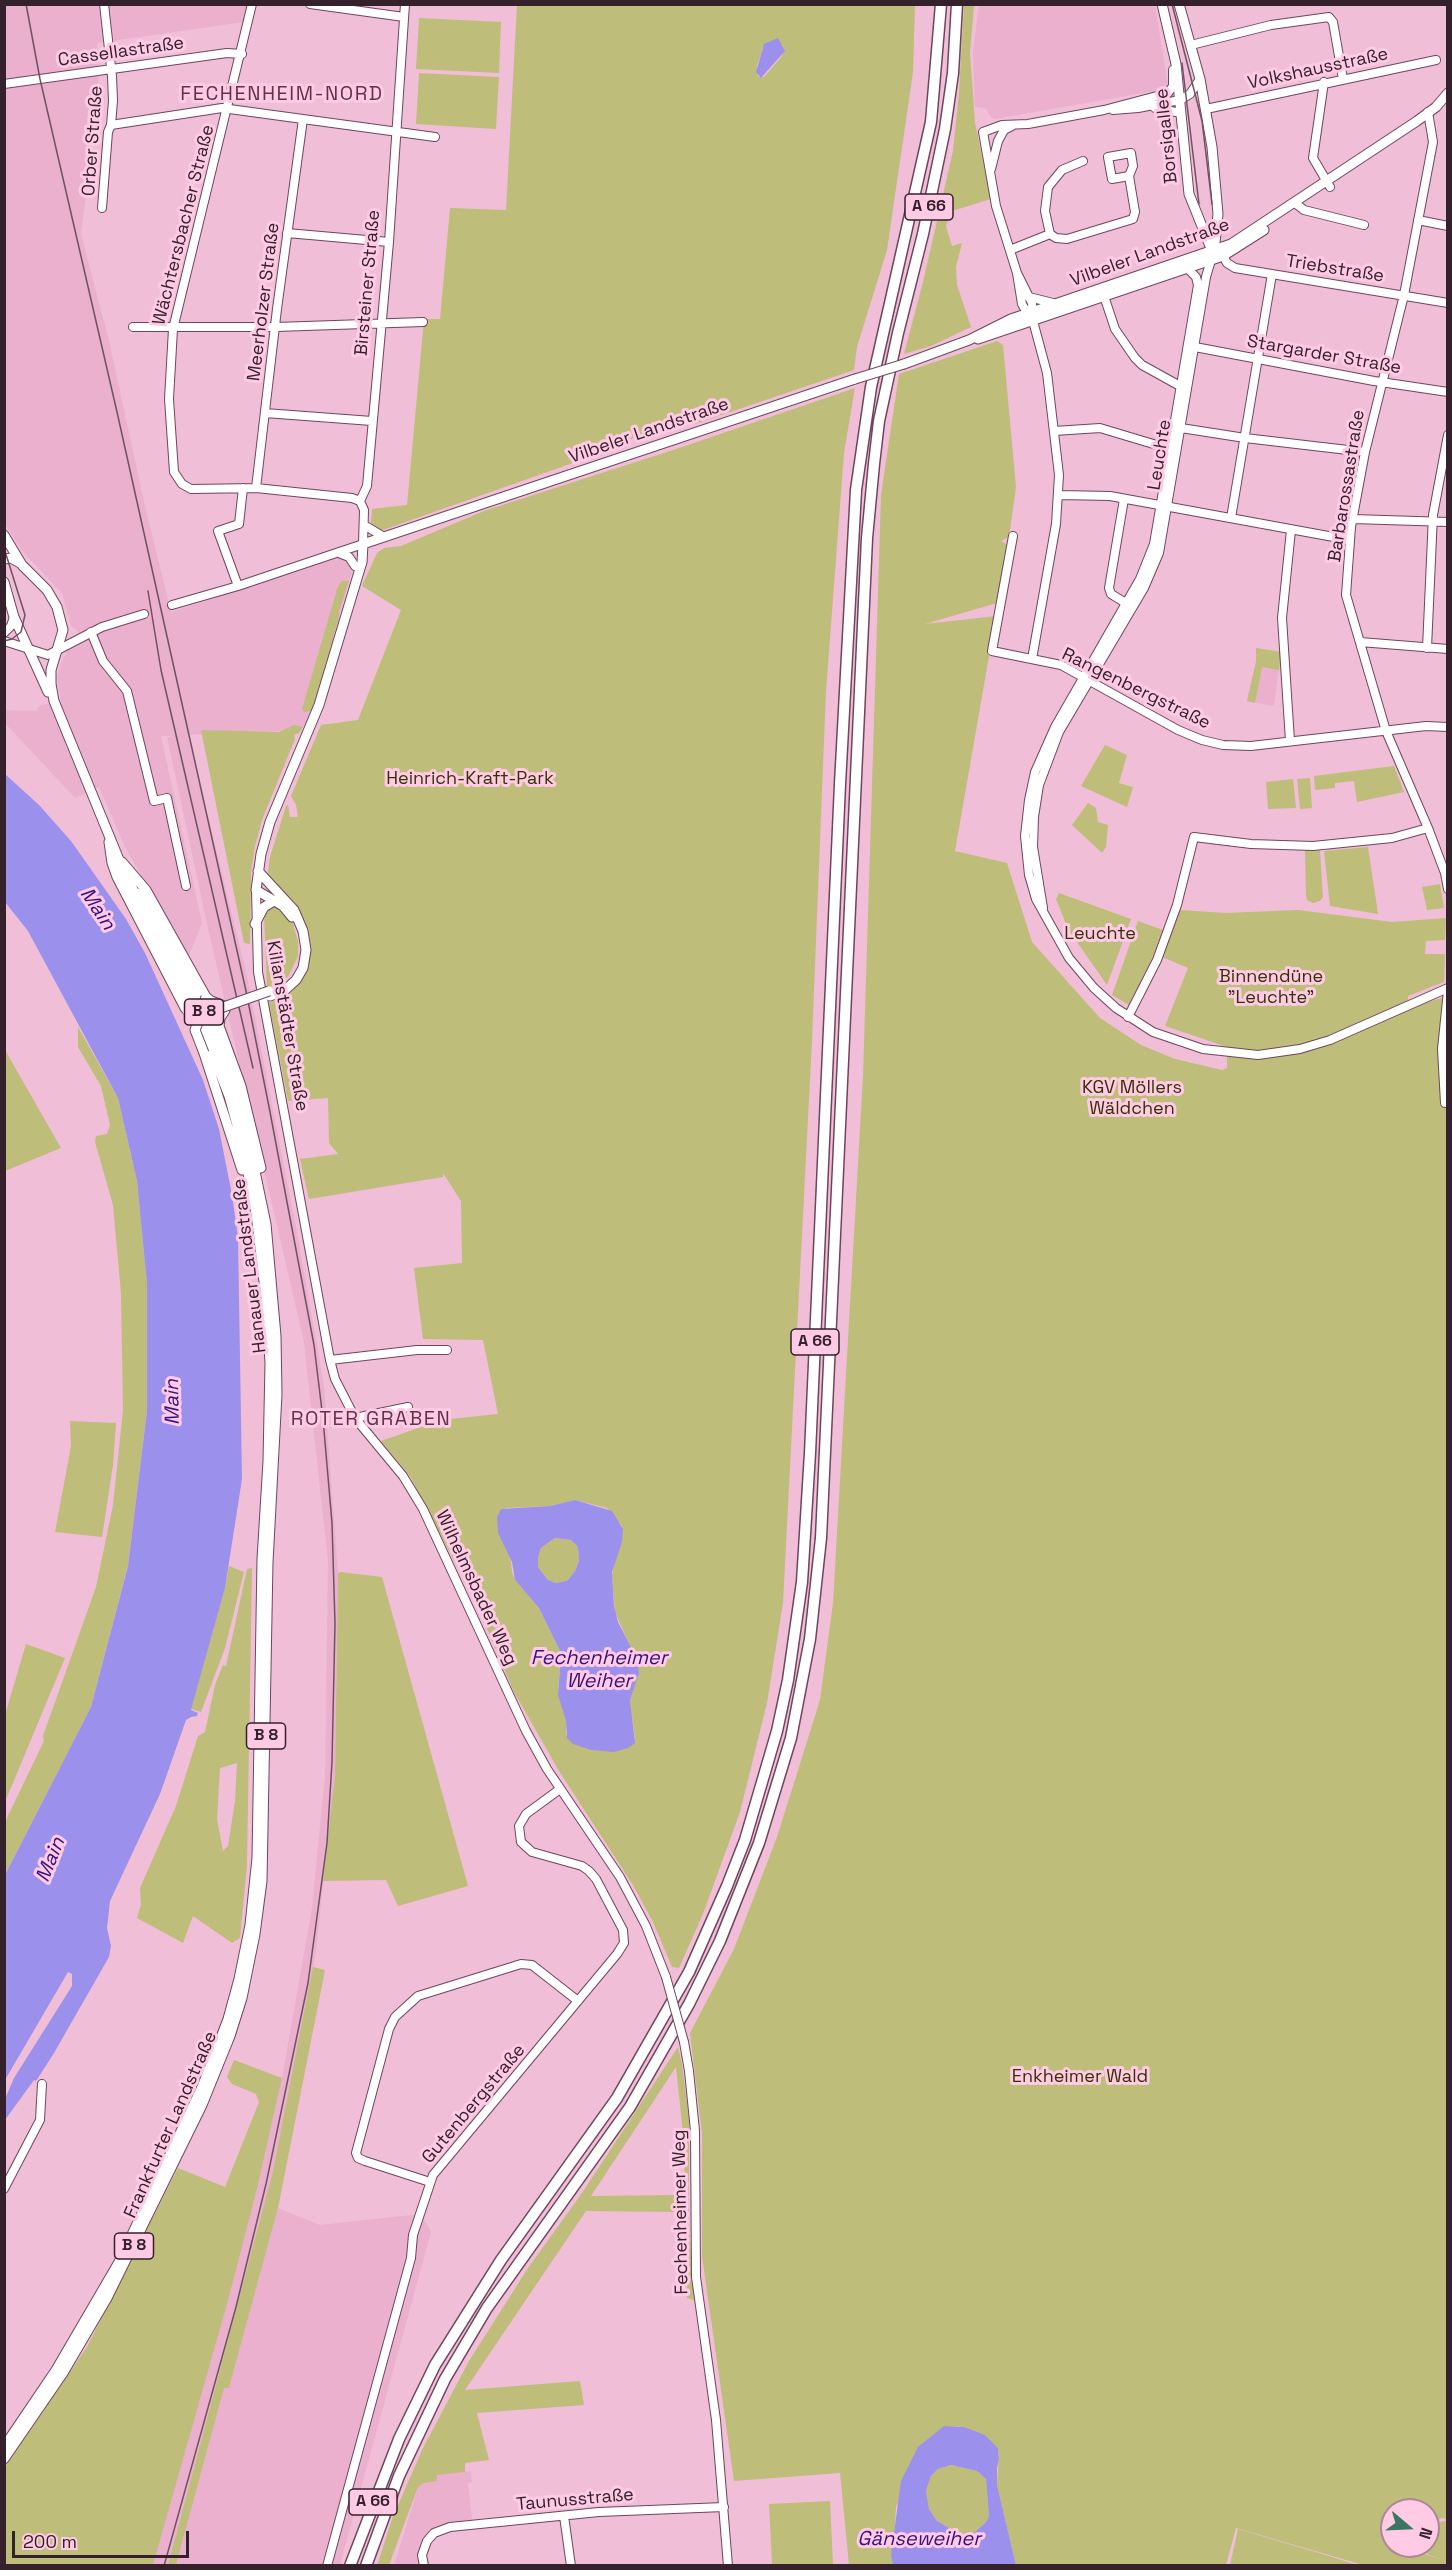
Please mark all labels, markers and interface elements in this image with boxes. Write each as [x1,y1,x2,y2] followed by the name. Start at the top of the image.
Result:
[57,32,185,72] street label: Cassellastraße
[1246,44,1390,94] street label: Volkshausstraße
[180,83,384,107] district label: FECHENHEIM-NORD
[78,85,108,197] street label: Orber Straße
[1151,87,1183,185] street label: Borsigallee
[149,123,219,327] street label: Wächtersbacher Straße
[905,194,953,220] road number: A 66
[351,209,385,357] street label: Birsteiner Straße
[1067,214,1233,292] street label: Vilbeler Landstraße
[244,222,284,382] street label: Meerholzer Straße
[1284,251,1386,287] street label: Triebstraße
[1245,331,1403,379] street label: Stargarder Straße
[566,393,732,469] street label: Vilbeler Landstraße
[1324,408,1370,564] street label: Barbarossastraße
[1144,418,1176,492] street label: Leuchte
[1058,644,1214,734] street label: Rangenbergstraße
[386,768,554,790] park label: Heinrich-Kraft-Park
[74,883,120,935] water label: Main
[1064,923,1136,945] park label: Leuchte
[261,939,313,1113] street label: Kilianstädter Straße
[1219,966,1323,1008] park label: Binnendüne "Leuchte"
[184,999,224,1025] road number: B 8
[1082,1077,1182,1120] park label: KGV Möllers Wäldchen
[229,1178,271,1354] street label: Hanauer Landstraße
[791,1329,839,1355] road number: A 66
[161,1379,185,1425] water label: Main
[291,1408,451,1432] district label: ROTER GRABEN
[431,1507,521,1669] street label: Wilhelmsbader Weg
[531,1647,667,1694] water label: Fechenheimer Weiher
[246,1723,286,1749] road number: B 8
[31,1834,71,1886] water label: Main
[120,2028,222,2222] street label: Frankfurter Landstraße
[418,2040,530,2168] street label: Gutenbergstraße
[1012,2066,1148,2088] park label: Enkheimer Wald
[669,2129,693,2295] street label: Fechenheimer Weg
[114,2233,154,2259] road number: B 8
[515,2484,635,2516] street label: Taunusstraße
[349,2489,397,2515] road number: A 66
[1380,2498,1440,2558] north arrow
[15,2519,192,2557] scale bar
[1414,2525,1437,2542] text: N
[857,2528,981,2552] water label: Gänseweiher
[23,2530,77,2553] text: 200 m

